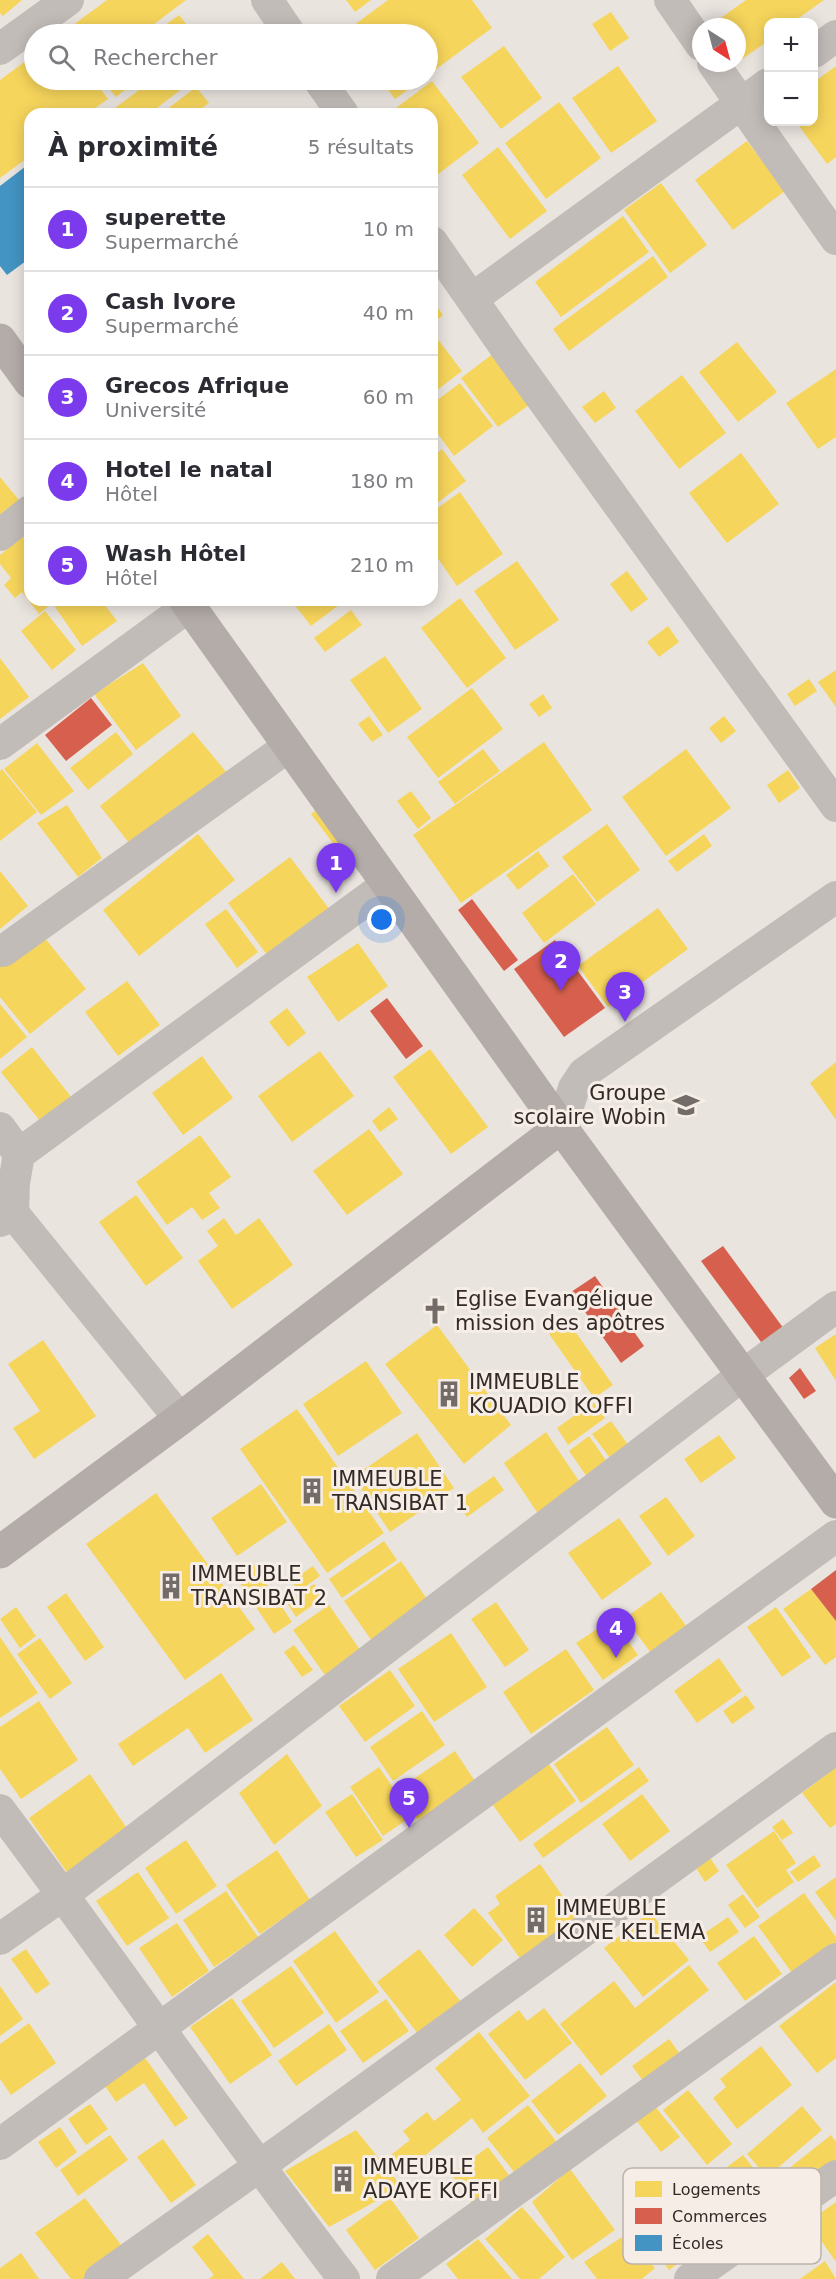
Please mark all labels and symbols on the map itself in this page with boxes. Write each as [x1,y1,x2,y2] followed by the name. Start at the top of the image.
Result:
[692,18,746,72] north arrow
[316,844,356,893] pin: 1
[367,905,396,934] your location
[542,942,580,991] pin: 2
[606,972,644,1022] pin: 3
[514,1081,666,1129] place label: Groupe scolaire Wobin
[671,1090,701,1120] school or university icon: Groupe scolaire Wobin
[455,1287,665,1335] place label: Eglise Evangélique mission des apôtres
[420,1296,450,1326] church icon: Eglise Evangélique mission des apôtres
[469,1370,633,1418] place label: IMMEUBLE KOUADIO KOFFI
[434,1379,464,1409] building icon: IMMEUBLE KOUADIO KOFFI
[331,1467,468,1515] place label: IMMEUBLE TRANSIBAT 1
[297,1476,327,1506] building icon: IMMEUBLE TRANSIBAT 1
[190,1562,327,1610] place label: IMMEUBLE TRANSIBAT 2
[156,1571,186,1601] building icon: IMMEUBLE TRANSIBAT 2
[596,1608,636,1658] pin: 4
[390,1778,428,1828] pin: 5
[556,1896,706,1944] place label: IMMEUBLE KONE KELEMA
[521,1905,551,1935] building icon: IMMEUBLE KONE KELEMA
[363,2155,498,2203] place label: IMMEUBLE ADAYE KOFFI
[328,2164,358,2194] building icon: IMMEUBLE ADAYE KOFFI
[623,2168,821,2264] legend
[672,2180,761,2199] text: Logements
[672,2207,767,2226] text: Commerces
[672,2234,723,2253] text: Écoles

